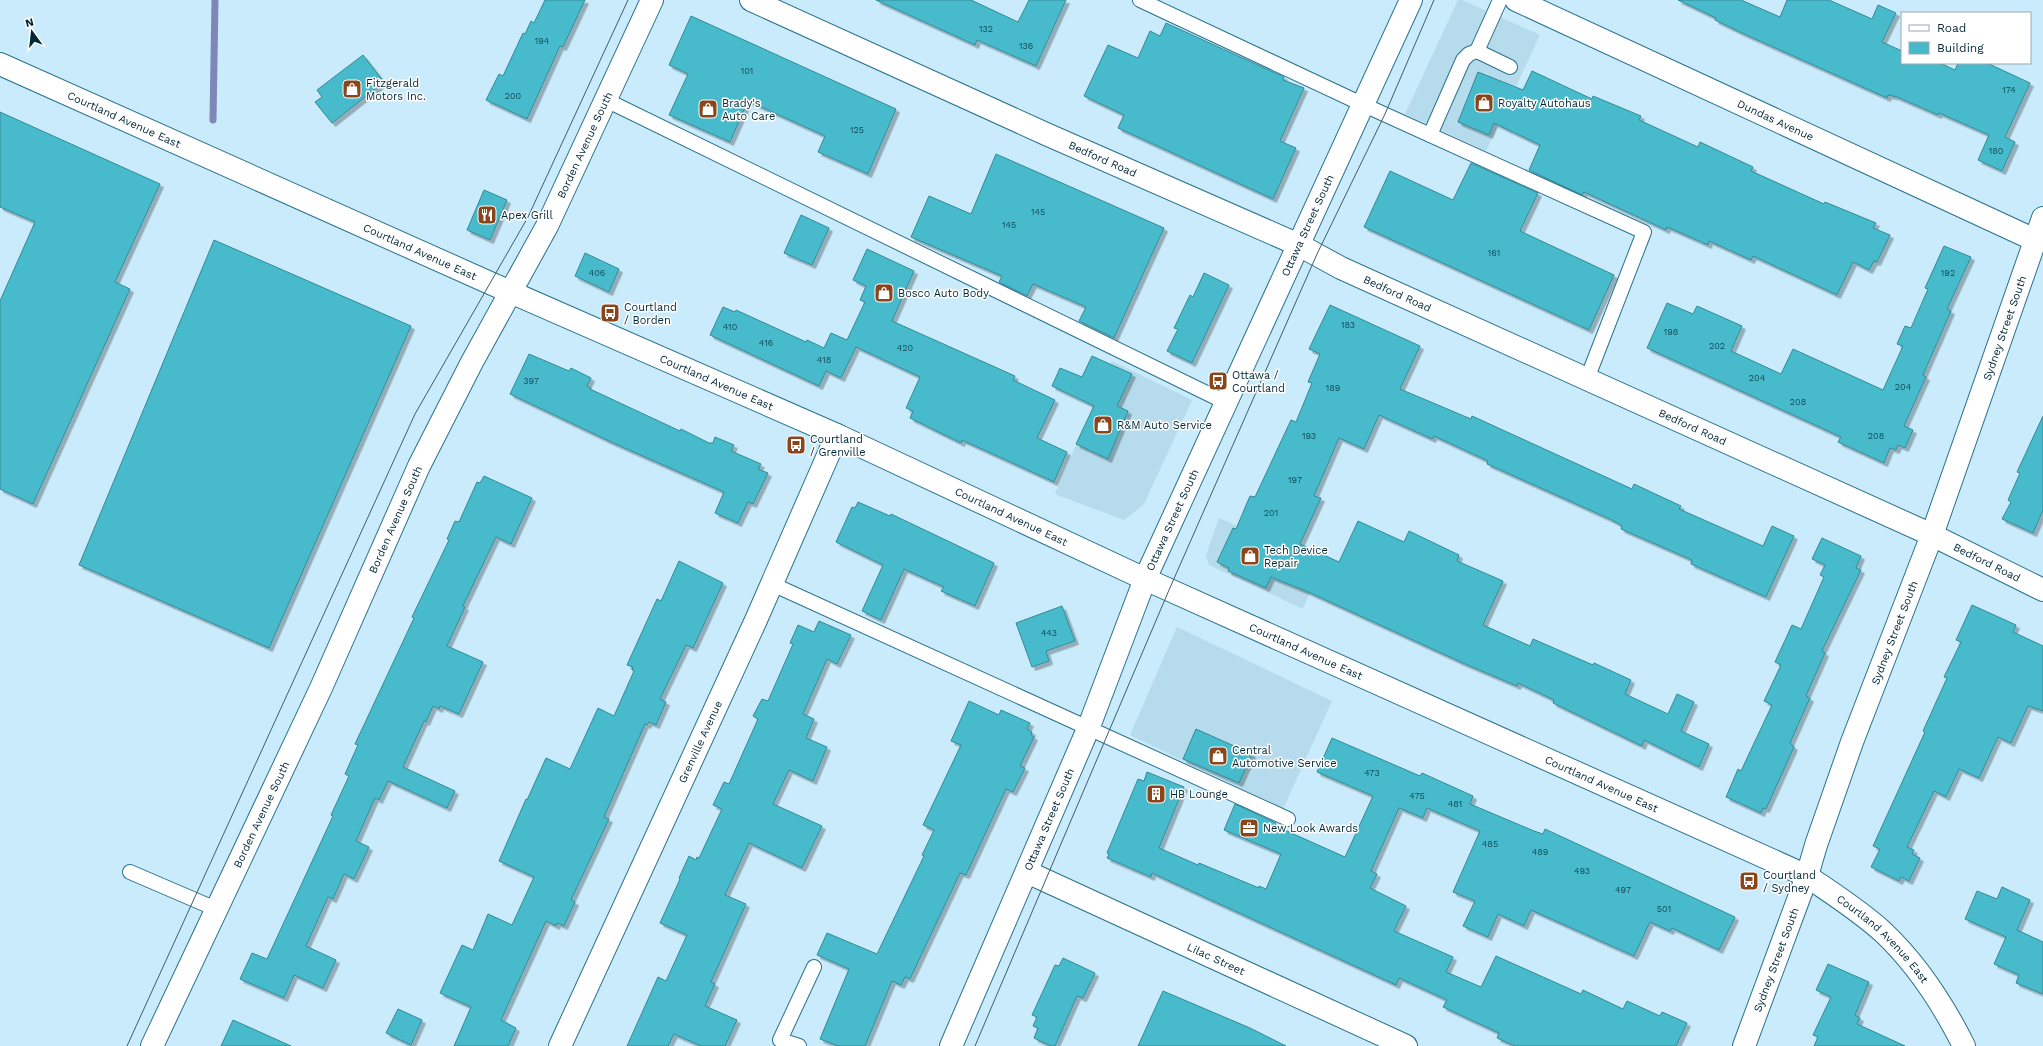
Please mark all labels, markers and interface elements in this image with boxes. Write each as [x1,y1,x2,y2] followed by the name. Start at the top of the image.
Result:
[12,12,52,52] north arrow
[1901,12,2031,64] legend
[24,15,35,30] text: N
[1937,21,1966,35] text: Road
[979,24,993,34] house number: 132
[535,36,550,46] house number: 194
[1019,41,1033,51] house number: 136
[1937,41,1984,55] text: Building
[741,66,753,76] house number: 101
[366,77,426,103] place label: Fitzgerald Motors Inc.
[341,78,363,100] shop icon: Fitzgerald Motors Inc.
[2002,85,2016,95] house number: 174
[65,89,183,151] street label: Courtland Avenue East
[555,90,615,201] street label: Borden Avenue South
[505,91,522,101] house number: 200
[1473,92,1495,114] shop icon: Royalty Autohaus
[722,97,775,123] place label: Brady's Auto Care
[1498,97,1591,110] place label: Royalty Autohaus
[1735,97,1816,144] street label: Dundas Avenue
[697,98,719,120] shop icon: Brady's Auto Care
[850,125,864,135] house number: 125
[1066,139,1139,180] street label: Bedford Road
[1989,146,2004,156] house number: 180
[1279,173,1337,278] street label: Ottawa Street South
[476,204,498,226] restaurant icon: Apex Grill
[1031,207,1045,217] house number: 145
[501,209,553,222] place label: Apex Grill
[1002,220,1016,230] house number: 145
[361,221,479,283] street label: Courtland Avenue East
[1488,248,1500,258] house number: 161
[589,268,605,278] house number: 406
[1941,268,1955,278] house number: 192
[1361,273,1433,315] street label: Bedford Road
[1981,274,2029,382] street label: Sydney Street South
[873,282,895,304] shop icon: Bosco Auto Body
[898,287,989,300] place label: Bosco Auto Body
[624,301,677,327] place label: Courtland / Borden
[599,302,621,324] bus stop icon: Courtland / Borden
[1341,320,1355,330] house number: 183
[723,322,738,332] house number: 410
[1664,327,1678,337] house number: 198
[759,338,773,348] house number: 416
[1709,341,1725,351] house number: 202
[897,343,914,353] house number: 420
[657,352,776,413] street label: Courtland Avenue East
[817,355,831,365] house number: 418
[1232,369,1285,395] place label: Ottawa / Courtland
[1207,370,1229,392] bus stop icon: Ottawa / Courtland
[1749,373,1766,383] house number: 204
[523,376,539,386] house number: 397
[1895,382,1912,392] house number: 204
[1326,383,1340,393] house number: 189
[1790,397,1806,407] house number: 208
[1656,406,1728,448] street label: Bedford Road
[1092,414,1114,436] shop icon: R&M Auto Service
[1117,419,1212,432] place label: R&M Auto Service
[1302,431,1316,441] house number: 193
[1868,431,1884,441] house number: 208
[810,433,866,459] place label: Courtland / Grenville
[785,434,807,456] bus stop icon: Courtland / Grenville
[366,464,425,576] street label: Borden Avenue South
[1144,467,1202,573] street label: Ottawa Street South
[1288,475,1302,485] house number: 197
[953,485,1070,549] street label: Courtland Avenue East
[1264,508,1278,518] house number: 201
[1951,541,2022,585] street label: Bedford Road
[1264,544,1328,570] place label: Tech Device Repair
[1239,545,1261,567] shop icon: Tech Device Repair
[1869,579,1921,687] street label: Sydney Street South
[1247,621,1365,683] street label: Courtland Avenue East
[1041,628,1057,638] house number: 443
[676,699,725,785] street label: Grenville Avenue
[1232,744,1337,770] place label: Central Automotive Service
[1207,745,1229,767] shop icon: Central Automotive Service
[1543,753,1660,816] street label: Courtland Avenue East
[231,759,292,870] street label: Borden Avenue South
[1022,766,1077,873] street label: Ottawa Street South
[1364,768,1380,778] house number: 473
[1145,783,1167,805] building icon: HB Lounge
[1170,788,1228,801] place label: HB Lounge
[1409,791,1425,801] house number: 475
[1448,799,1462,809] house number: 481
[1238,817,1260,839] office icon: New Look Awards
[1263,822,1358,835] place label: New Look Awards
[1482,839,1498,849] house number: 485
[1532,847,1548,857] house number: 489
[1574,866,1590,876] house number: 493
[1763,869,1816,895] place label: Courtland / Sydney
[1738,870,1760,892] bus stop icon: Courtland / Sydney
[1615,885,1631,895] house number: 497
[1834,892,1931,986] street label: Courtland Avenue East
[1657,904,1671,914] house number: 501
[1751,906,1802,1014] street label: Sydney Street South
[1185,940,1247,978] street label: Lilac Street

